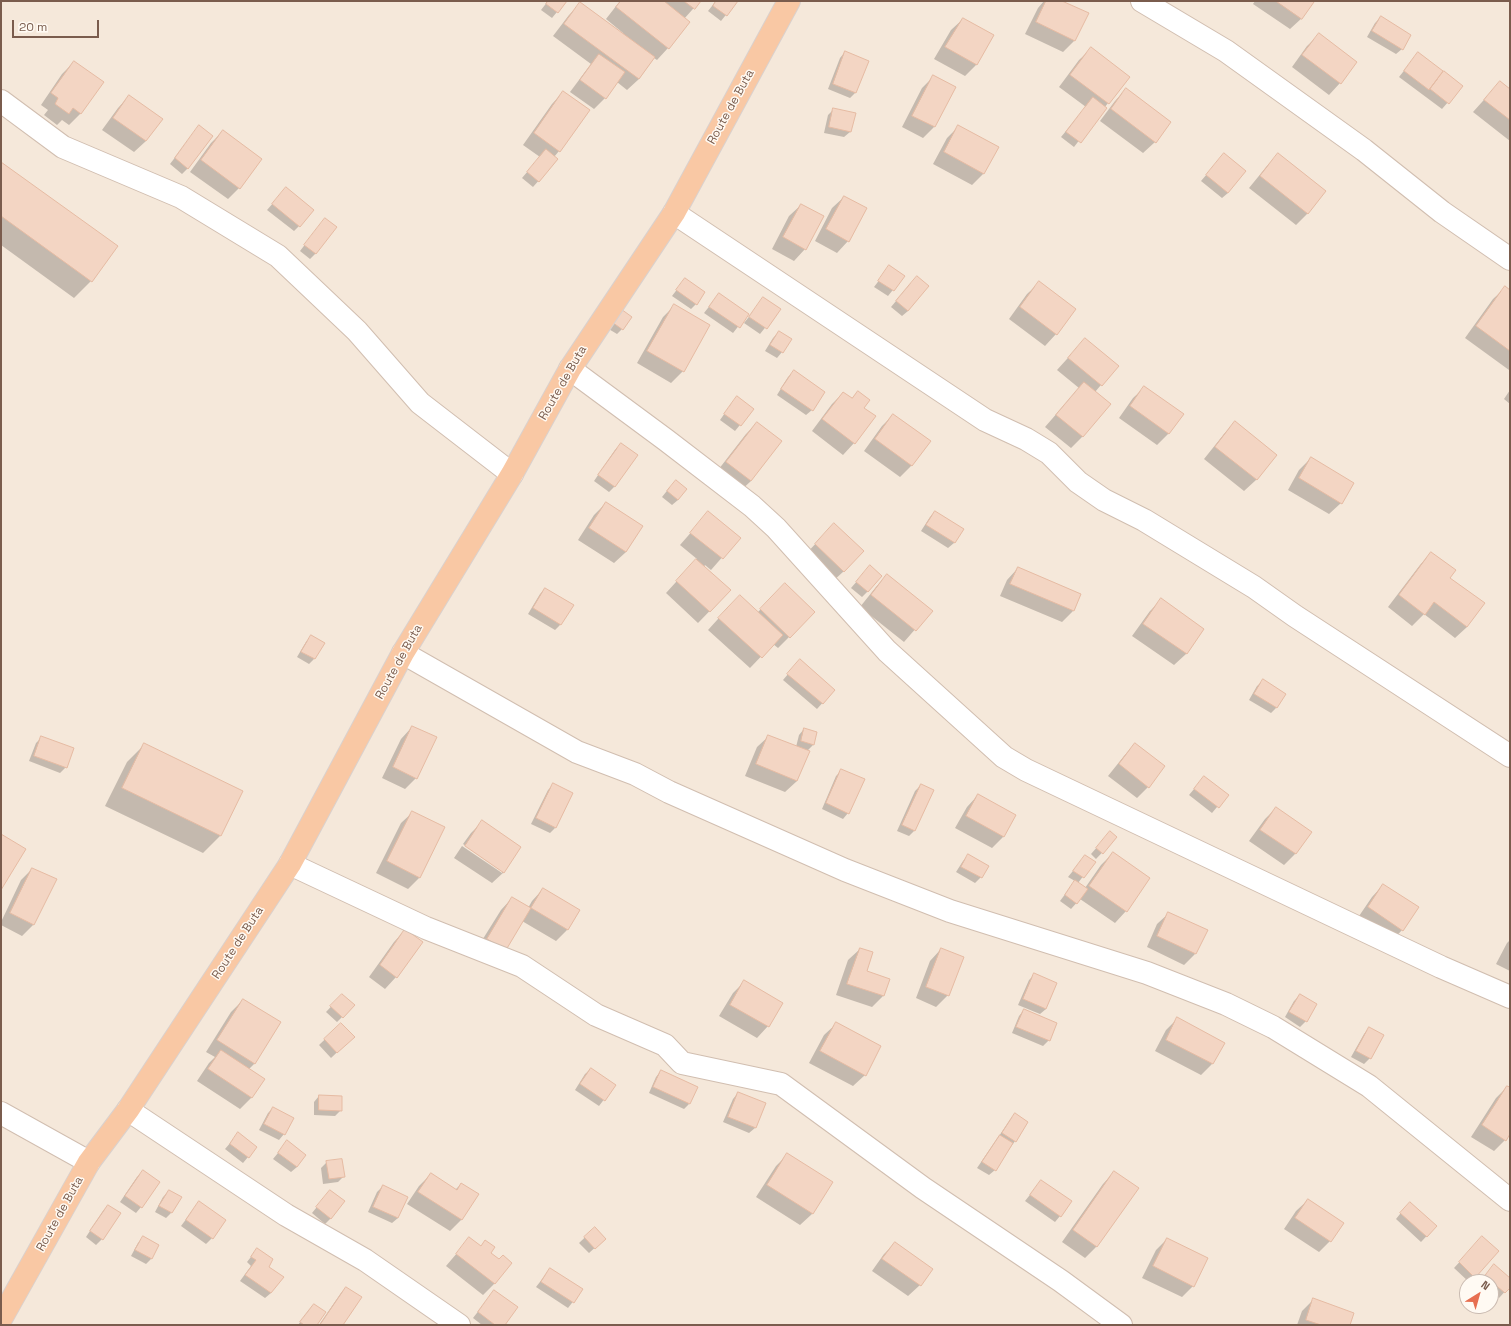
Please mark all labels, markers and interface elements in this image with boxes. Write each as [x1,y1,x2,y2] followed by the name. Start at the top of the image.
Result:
[14,12,101,38] scale bar
[19,19,47,35] text: 20 m
[704,67,758,147] street label: Route de Buta
[536,343,590,423] street label: Route de Buta
[372,622,426,702] street label: Route de Buta
[209,904,267,982] street label: Route de Buta
[33,1174,87,1254] street label: Route de Buta
[1459,1274,1499,1314] north arrow
[1478,1277,1493,1293] text: N

